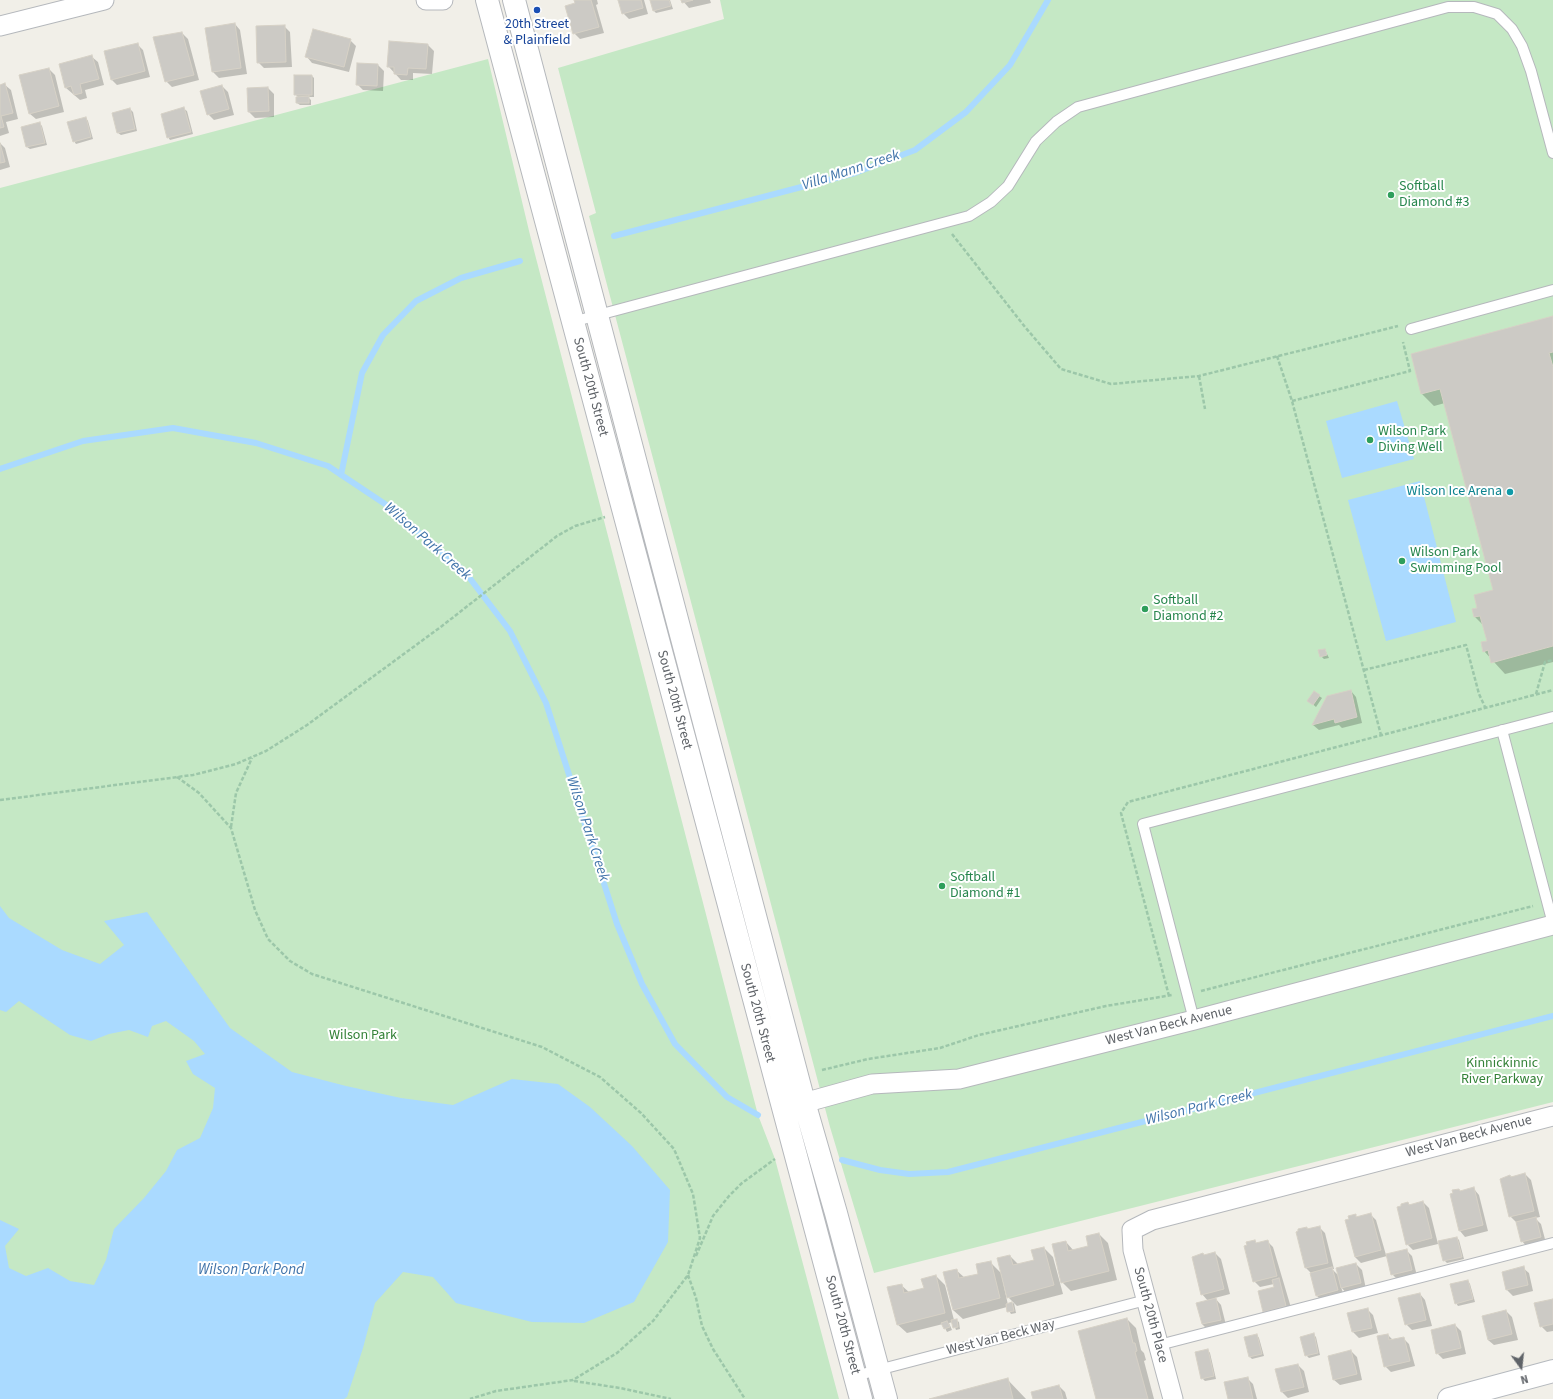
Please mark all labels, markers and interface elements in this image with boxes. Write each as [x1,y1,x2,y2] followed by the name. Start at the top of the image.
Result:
[532,5,542,15] marker: 20th Street & Plainfield
[504,17,570,50] place label: 20th Street & Plainfield
[800,147,902,195] water label: Villa Mann Creek
[1399,179,1469,212] place label: Softball Diamond #3
[1386,190,1396,200] marker: Softball Diamond #3
[569,336,611,438] street label: South 20th Street
[1378,424,1446,456] place label: Wilson Park Diving Well
[1365,435,1375,445] marker: Wilson Park Diving Well
[1407,484,1502,500] place label: Wilson Ice Arena
[1505,487,1515,497] marker: Wilson Ice Arena
[380,499,474,585] water label: Wilson Park Creek
[1410,545,1501,578] place label: Wilson Park Swimming Pool
[1397,556,1407,566] marker: Wilson Park Swimming Pool
[1153,593,1223,626] place label: Softball Diamond #2
[1140,604,1150,614] marker: Softball Diamond #2
[653,649,695,751] street label: South 20th Street
[562,774,612,884] water label: Wilson Park Creek
[950,870,1020,902] place label: Softball Diamond #1
[937,881,947,891] marker: Softball Diamond #1
[736,962,778,1064] street label: South 20th Street
[1104,1002,1234,1050] street label: West Van Beck Avenue
[329,1028,397,1044] park label: Wilson Park
[1461,1056,1543,1088] park label: Kinnickinnic River Parkway
[1144,1086,1254,1130] water label: Wilson Park Creek
[1404,1112,1534,1162] street label: West Van Beck Avenue
[198,1262,304,1280] water label: Wilson Park Pond
[1129,1265,1171,1365] street label: South 20th Place
[821,1274,863,1376] street label: South 20th Street
[945,1316,1057,1360] street label: West Van Beck Way
[1501,1347,1541,1387] north arrow
[1519,1371,1530,1387] text: N

